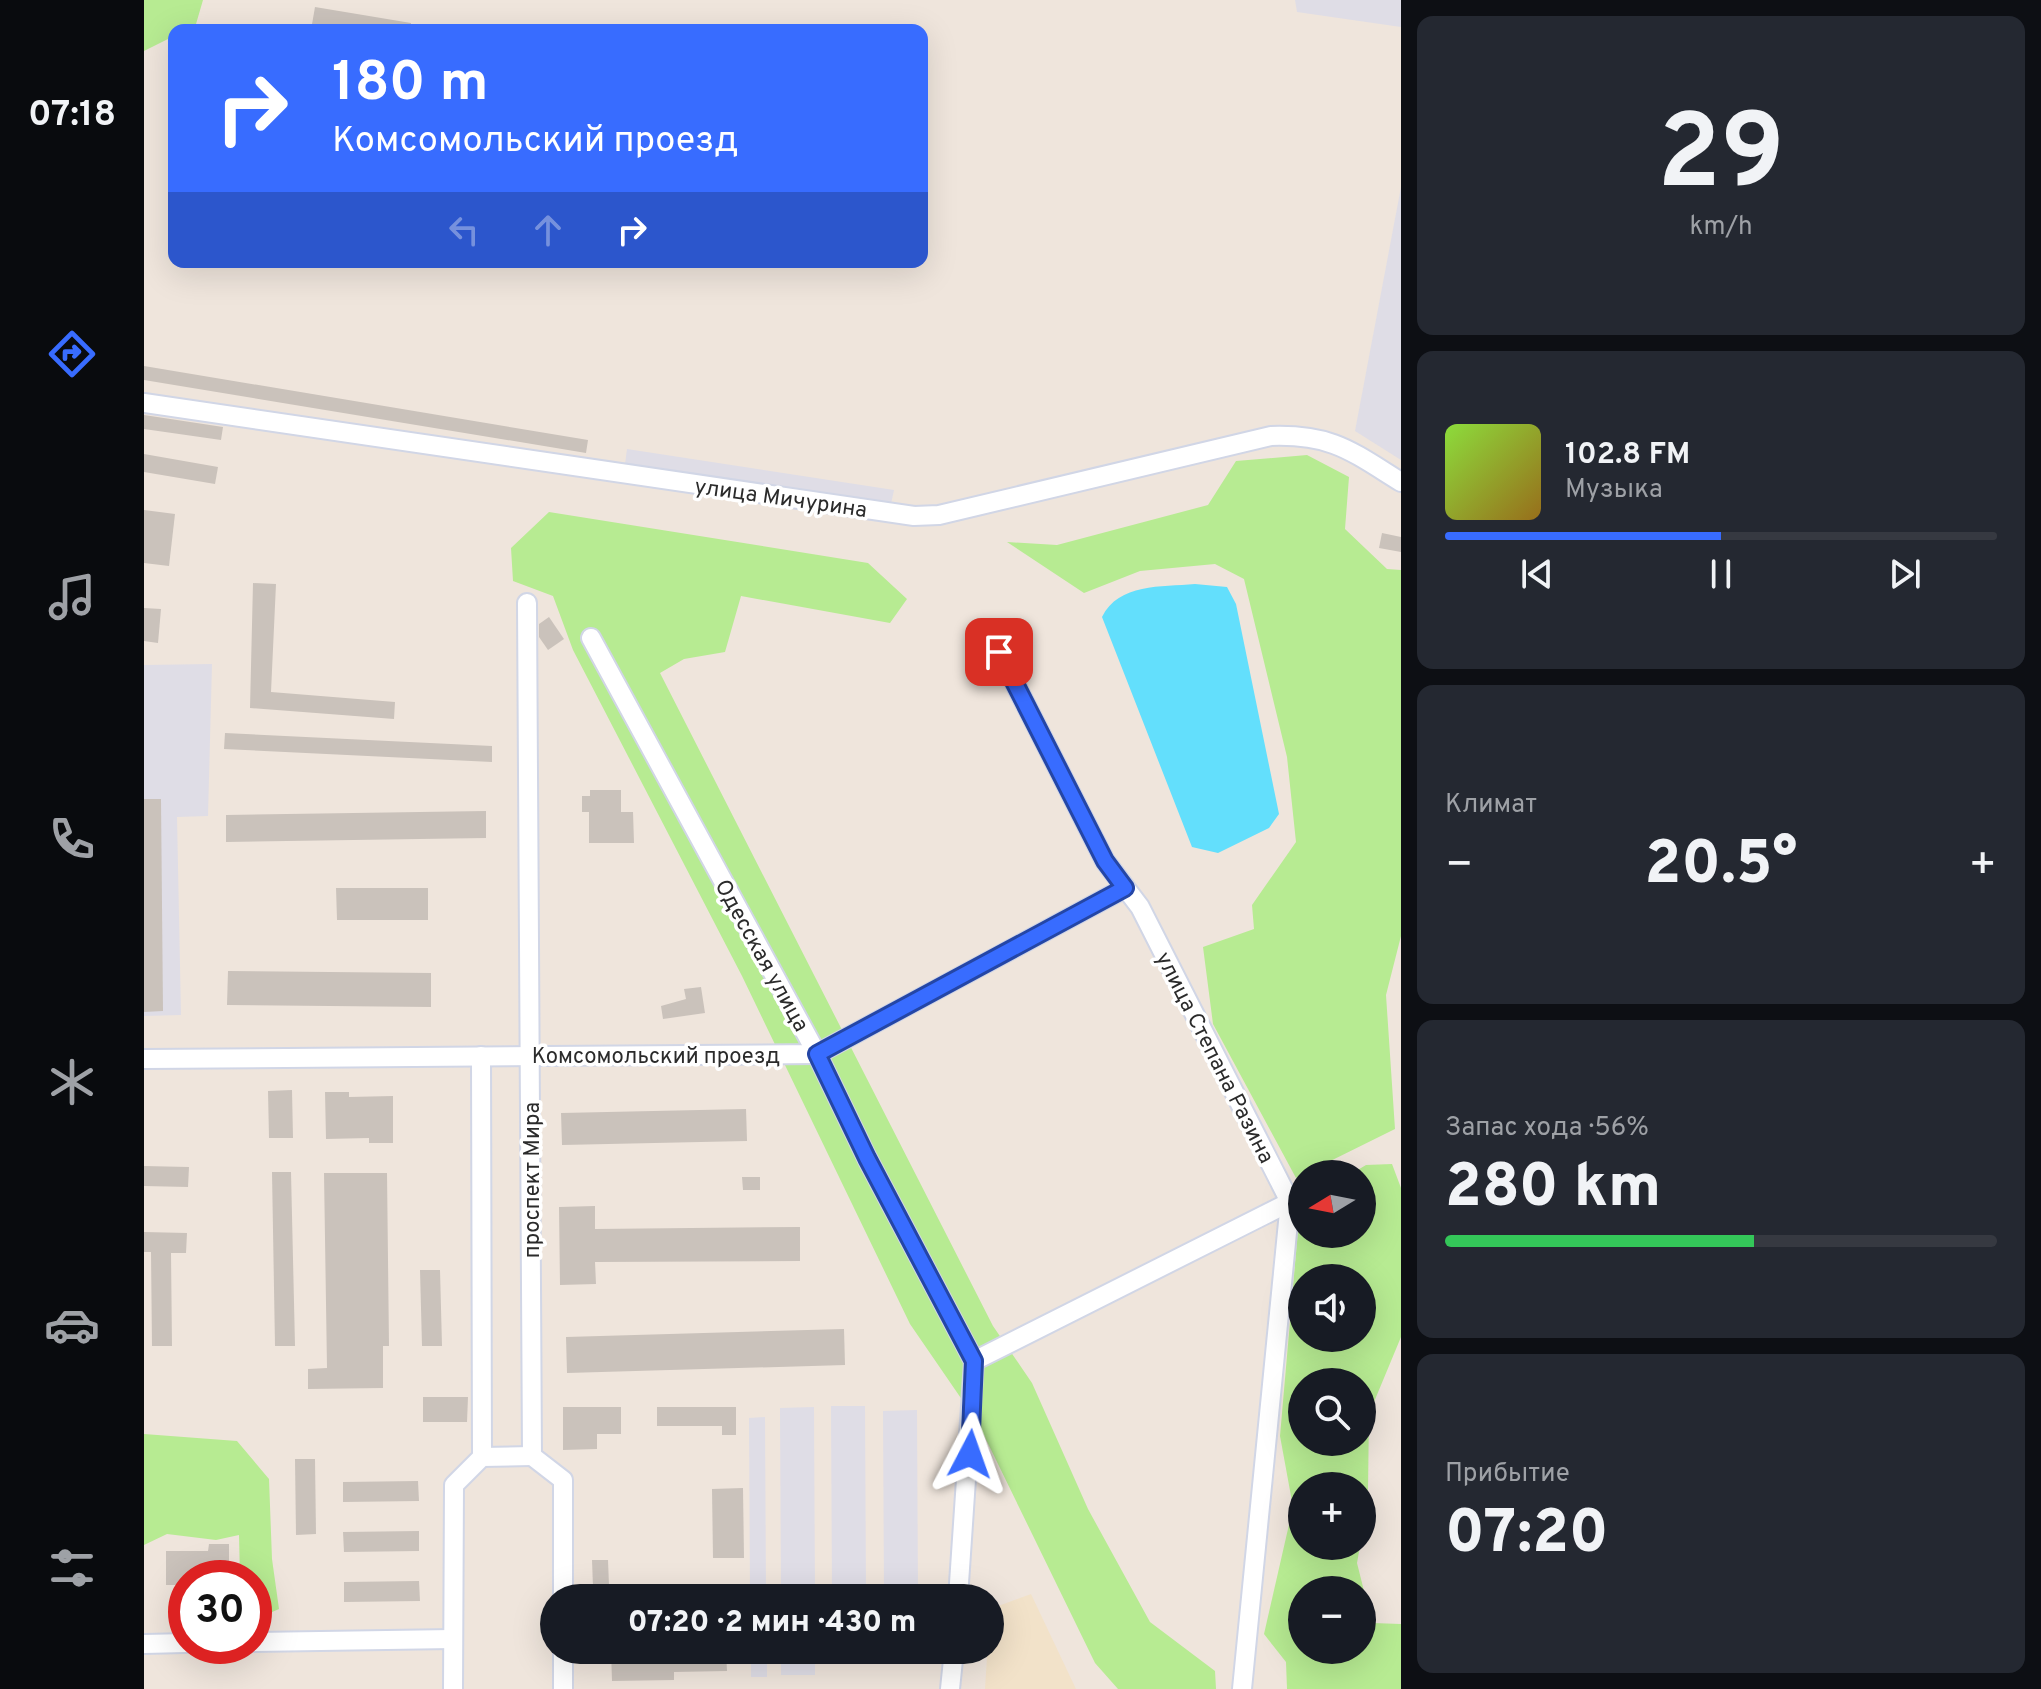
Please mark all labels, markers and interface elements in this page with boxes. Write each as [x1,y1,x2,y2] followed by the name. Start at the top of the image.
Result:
[332,50,489,120] text: 180 m
[200,56,304,160] icon: right
[28,93,116,139] text: 07:18
[1657,93,1785,225] text: 29
[332,119,739,165] text: Комсомольский проезд
[442,208,486,252] icon: left
[526,208,570,252] icon: ahead
[610,208,654,252] icon: right
[1689,211,1753,244] text: km/h
[44,326,100,382] icon: directions
[1565,437,1690,474] text: 102.8 FM
[693,474,869,525] street label: улица Мичурина
[1565,474,1663,507] text: Музыка
[1515,552,1559,596] icon: previous
[1699,552,1743,596] icon: pause
[1883,552,1927,596] icon: next
[44,569,100,625] icon: music
[965,618,1033,686] pin
[977,630,1021,674] icon: arrive
[1445,789,1537,822] text: Климат
[44,811,100,867] icon: phone
[1645,829,1797,905] text: 20.5°
[1445,839,1473,895] text: −
[1969,839,1997,895] text: +
[708,875,814,1037] street label: Одесская улица
[1149,948,1279,1168] street label: улица Степана Разина
[532,1044,780,1071] street label: Комсомольский проезд
[44,1054,100,1110] icon: climate
[520,1102,547,1258] street label: проспект Мира
[1445,1112,1649,1145] text: Запас хода · 56%
[1445,1152,1661,1228] text: 280 km
[1288,1160,1376,1248] north arrow
[1288,1160,1376,1664] map controls
[1288,1264,1376,1352] button: sound
[44,1297,100,1353] icon: car
[1288,1368,1376,1456] button: search
[928,1412,1012,1496] position arrow
[1445,1458,1570,1491] text: Прибытие
[1288,1472,1376,1560] button: +
[1445,1498,1609,1574] text: 07:20
[44,1540,100,1596] icon: filters
[168,1560,272,1664] speed limit sign: 30
[1288,1576,1376,1664] button: −
[628,1605,916,1642] text: 07:20 · 2 мин · 430 m

